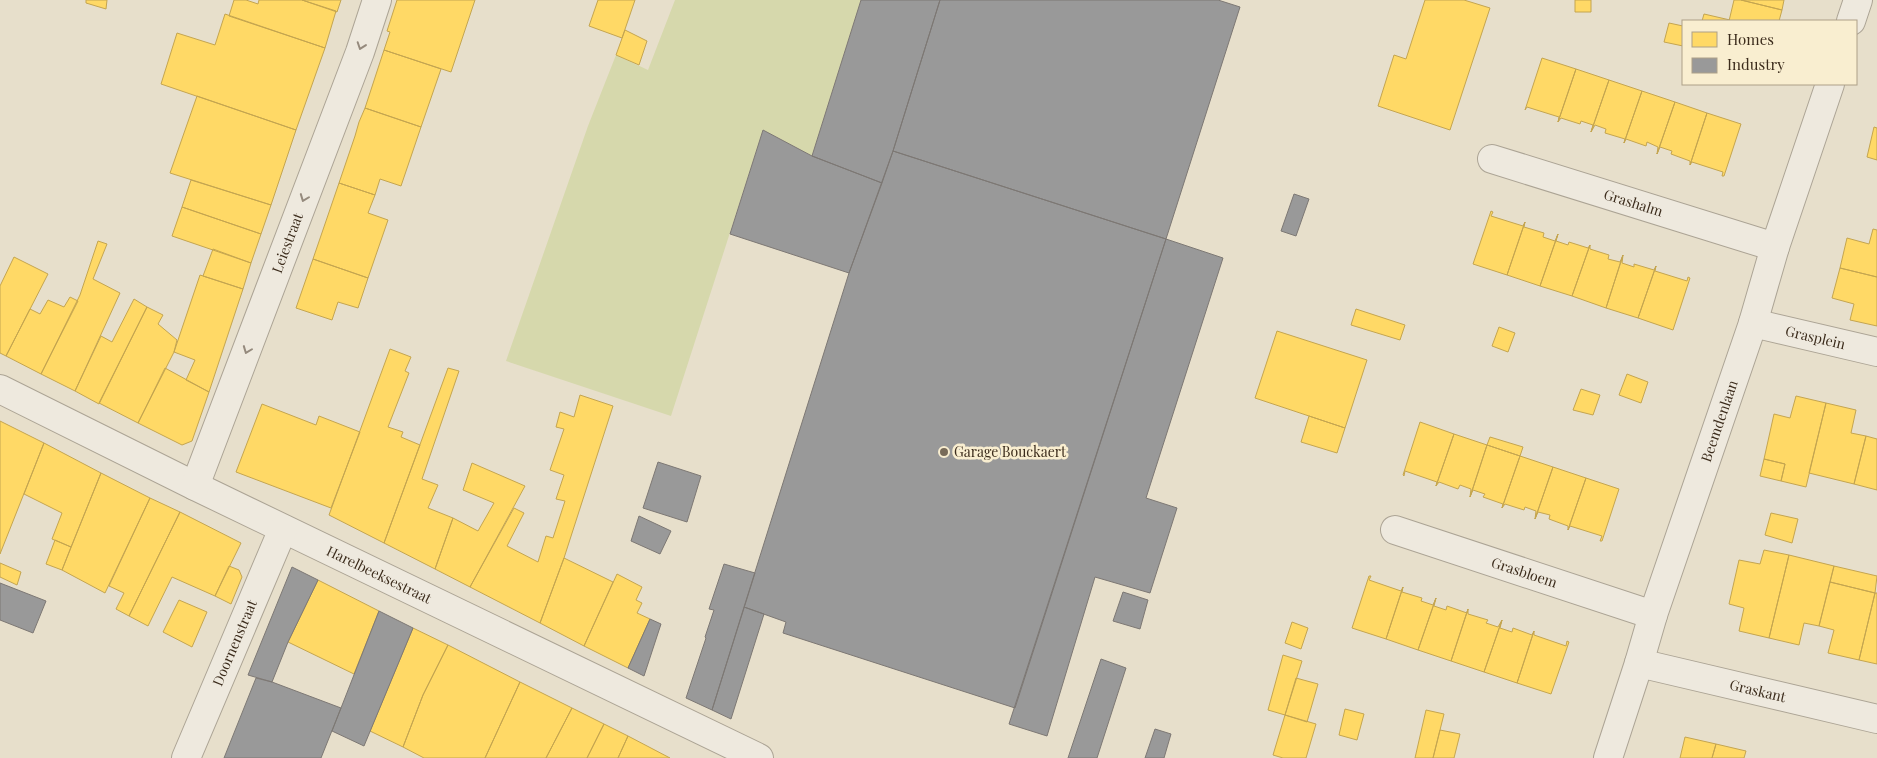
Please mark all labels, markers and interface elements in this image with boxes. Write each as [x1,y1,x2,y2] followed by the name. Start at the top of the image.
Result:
[1682,20,1857,85] legend
[1727,29,1774,49] text: Homes
[357,41,367,50] one-way arrow
[1727,54,1785,74] text: Industry
[1602,184,1666,221] street label: Grashalm
[300,193,310,202] one-way arrow
[267,209,307,276] street label: Leiestraat
[1784,321,1848,353] street label: Grasplein
[242,345,253,354] one-way arrow
[1696,377,1742,464] street label: Beemdenlaan
[954,442,1067,461] place label: Garage Bouckaert
[938,446,950,458] marker: Garage Bouckaert
[324,541,436,608] street label: Harelbeeksestraat
[1489,552,1560,592] street label: Grasbloem
[208,596,261,689] street label: Doornenstraat
[1728,675,1789,706] street label: Graskant

